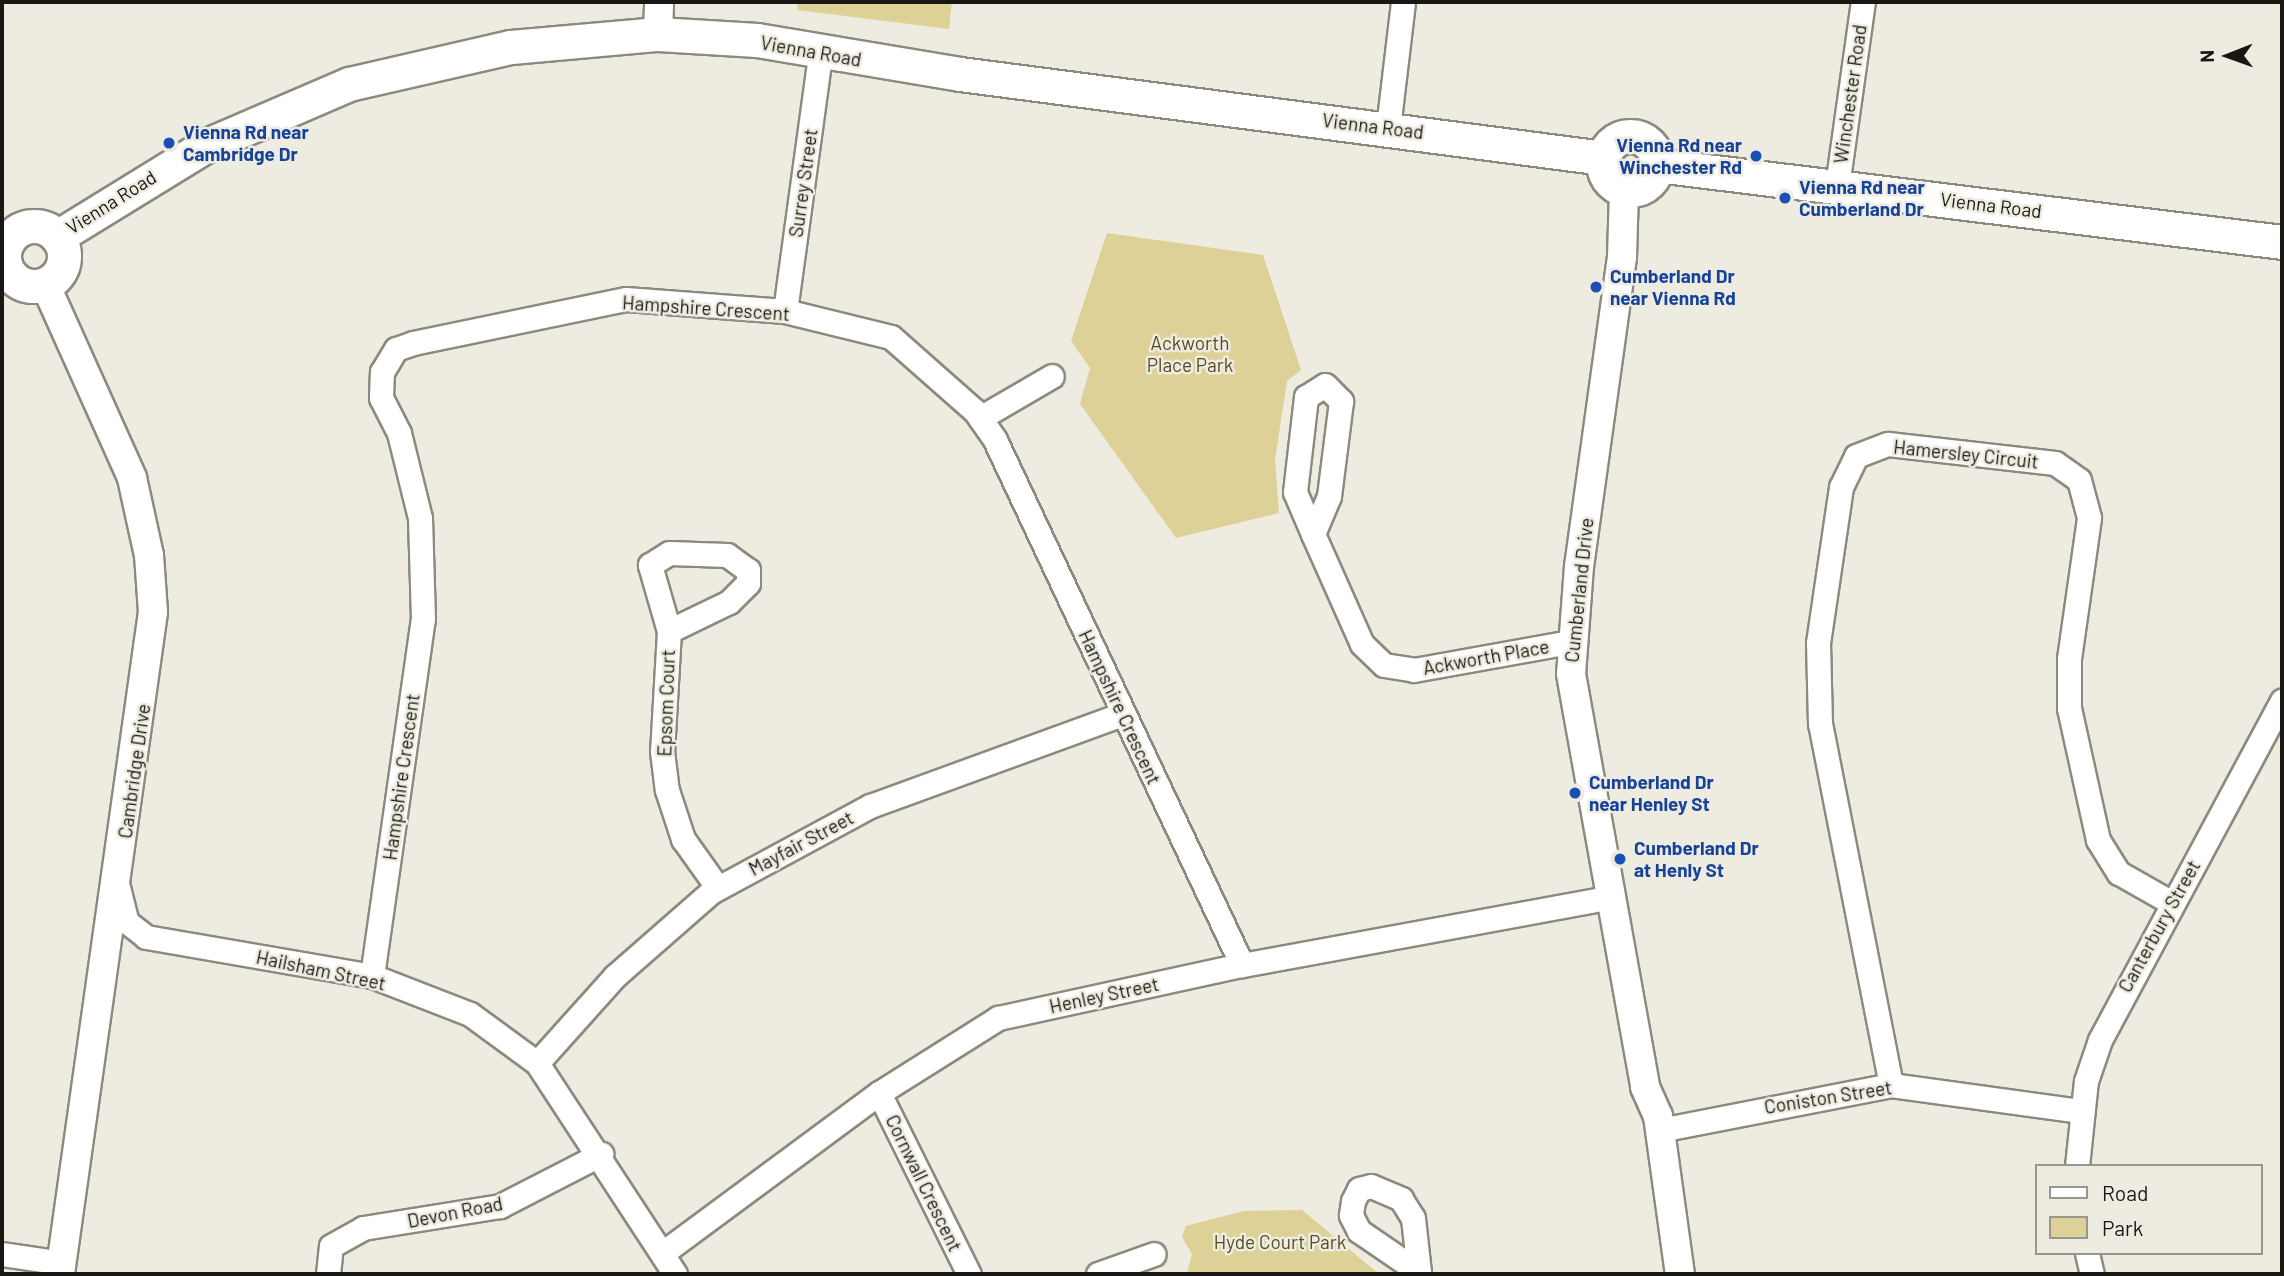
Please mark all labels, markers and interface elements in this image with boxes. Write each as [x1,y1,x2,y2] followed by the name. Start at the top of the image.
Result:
[2193,21,2263,91] north arrow
[1829,23,1871,165] street label: Winchester Road
[759,31,863,71] street label: Vienna Road
[2195,50,2218,63] text: N
[1321,108,1425,144] street label: Vienna Road
[183,121,309,165] place label: Vienna Rd near Cambridge Dr
[784,127,822,239] street label: Surrey Street
[1616,134,1742,178] place label: Vienna Rd near Winchester Rd
[161,135,177,151] marker: Vienna Rd near Cambridge Dr
[1748,148,1764,164] marker: Vienna Rd near Winchester Rd
[62,165,160,239] street label: Vienna Road
[1799,176,1925,220] place label: Vienna Rd near Cumberland Dr
[1939,187,2043,223] street label: Vienna Road
[1777,190,1793,206] marker: Vienna Rd near Cumberland Dr
[1610,265,1736,309] place label: Cumberland Dr near Vienna Rd
[1588,279,1604,295] marker: Cumberland Dr near Vienna Rd
[621,291,791,325] street label: Hampshire Crescent
[1147,332,1233,376] park label: Ackworth Place Park
[1892,435,2040,473] street label: Hamersley Circuit
[1560,517,1598,663] street label: Cumberland Drive
[1074,626,1166,788] street label: Hampshire Crescent
[1421,635,1551,679] street label: Ackworth Place
[653,649,679,757] street label: Epsom Court
[378,692,424,862] street label: Hampshire Crescent
[113,702,155,840] street label: Cambridge Drive
[1589,771,1714,815] place label: Cumberland Dr near Henley St
[1567,785,1583,801] marker: Cumberland Dr near Henley St
[745,806,857,880] street label: Mayfair Street
[1634,837,1759,881] place label: Cumberland Dr at Henly St
[1612,851,1628,867] marker: Cumberland Dr at Henly St
[2113,856,2205,996] street label: Canterbury Street
[254,945,388,995] street label: Hailsham Street
[1047,972,1161,1018] street label: Henley Street
[1763,1076,1893,1118] street label: Coniston Street
[881,1111,967,1255] street label: Cornwall Crescent
[2036,1164,2263,1255] legend
[2102,1180,2148,1205] text: Road
[405,1192,505,1232] street label: Devon Road
[2102,1215,2143,1240] text: Park
[1214,1231,1346,1253] park label: Hyde Court Park

